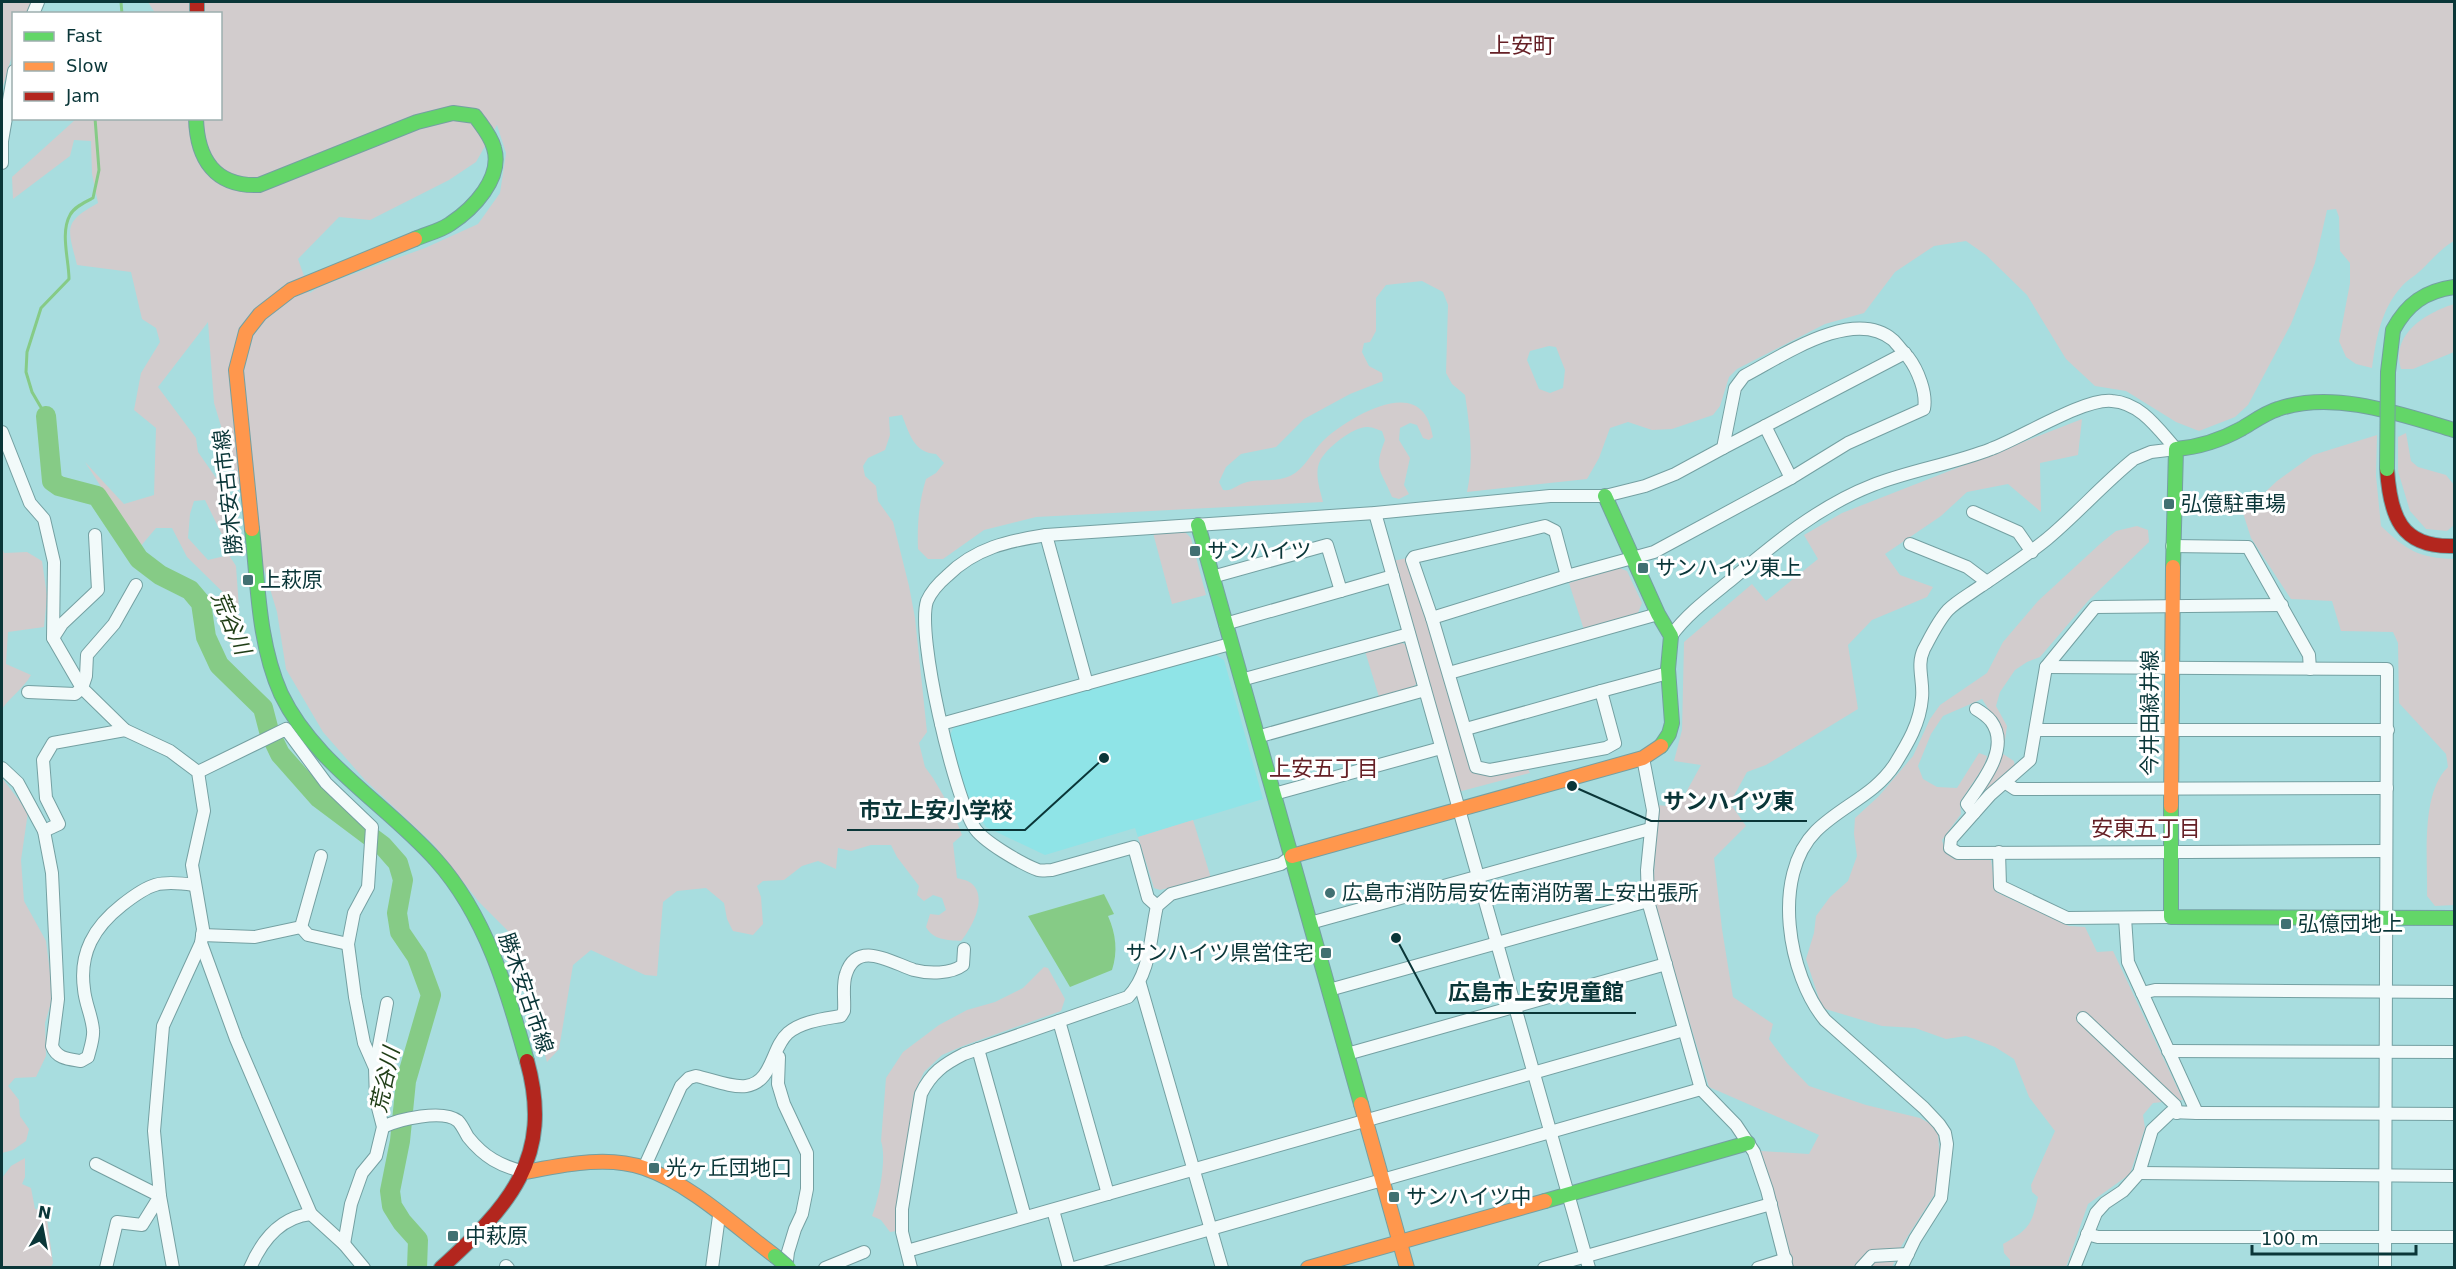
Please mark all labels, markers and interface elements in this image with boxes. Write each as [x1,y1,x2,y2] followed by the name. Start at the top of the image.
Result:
[12,12,222,120] legend
[66,25,102,46] text: Fast
[1489,33,1555,58] district label: 上安町
[66,55,108,76] text: Slow
[65,85,100,106] text: Jam
[209,428,247,556] street label: 勝木安古市線
[2181,492,2286,516] place label: 弘億駐車場
[2162,497,2176,511] marker: 弘億駐車場
[1207,539,1312,563] place label: サンハイツ
[1188,544,1202,558] marker: サンハイツ
[1655,556,1802,580] place label: サンハイツ東上
[1636,561,1650,575] marker: サンハイツ東上
[260,568,323,592] place label: 上萩原
[241,573,255,587] marker: 上萩原
[207,588,256,660] water label: 荒谷川
[2138,650,2162,776] street label: 今井田緑井線
[1269,756,1379,781] district label: 上安五丁目
[1651,781,1807,821] callout: サンハイツ東
[1663,789,1795,814] text: サンハイツ東
[847,790,1025,830] callout: 市立上安小学校
[859,798,1013,823] text: 市立上安小学校
[2091,816,2201,841] district label: 安東五丁目
[1342,881,1699,905] place label: 広島市消防局安佐南消防署上安出張所
[1323,886,1337,900] marker: 広島市消防局安佐南消防署上安出張所
[2298,912,2403,936] place label: 弘億団地上
[2279,917,2293,931] marker: 弘億団地上
[494,930,558,1056] street label: 勝木安古市線
[1125,941,1314,965] place label: サンハイツ県営住宅
[1319,946,1333,960] marker: サンハイツ県営住宅
[1436,973,1636,1013] callout: 広島市上安児童館
[1448,980,1624,1005] text: 広島市上安児童館
[366,1043,405,1115] water label: 荒谷川
[666,1156,792,1180] place label: 光ヶ丘団地口
[647,1161,661,1175] marker: 光ヶ丘団地口
[1406,1185,1532,1209] place label: サンハイツ中
[1387,1190,1401,1204] marker: サンハイツ中
[12,1197,72,1257] north arrow
[36,1202,53,1223] text: N
[2252,1218,2416,1256] scale bar
[465,1224,528,1248] place label: 中萩原
[2261,1228,2319,1249] text: 100 m
[446,1229,460,1243] marker: 中萩原

